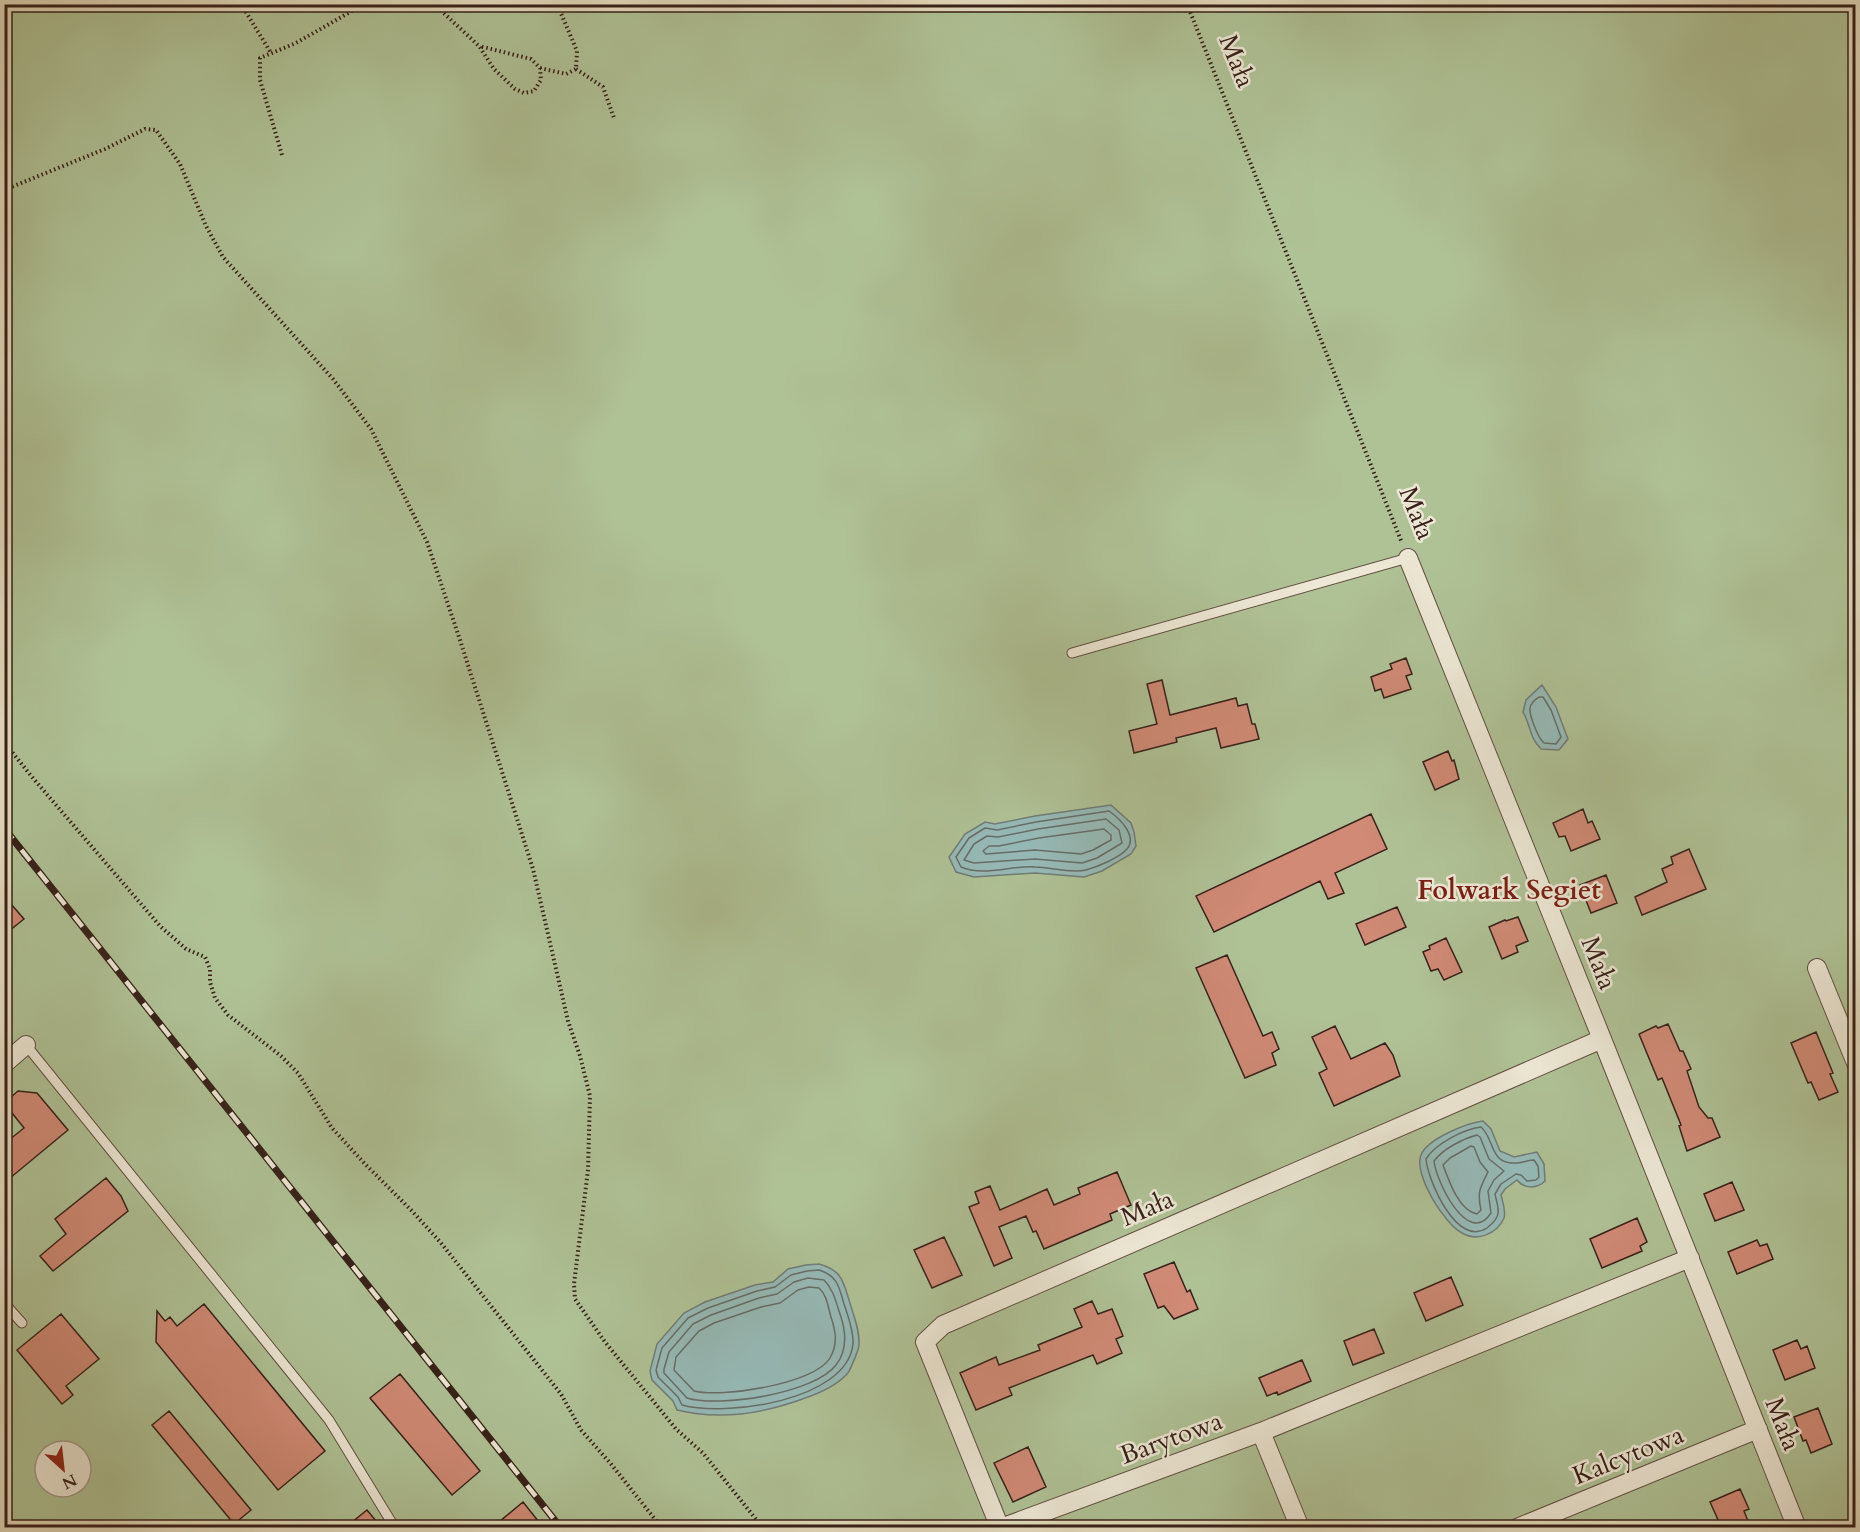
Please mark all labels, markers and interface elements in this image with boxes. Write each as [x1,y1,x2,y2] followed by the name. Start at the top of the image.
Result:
[1211,29,1263,93] street label: Mała
[1391,481,1443,545] street label: Mała
[1417,872,1601,909] district label: Folwark Segiet
[1573,931,1625,995] street label: Mała
[1115,1181,1179,1235] street label: Mała
[1757,1392,1809,1456] street label: Mała
[1115,1403,1227,1473] street label: Barytowa
[1567,1417,1689,1493] street label: Kalcytowa
[33,1439,93,1499] north arrow
[58,1469,81,1494] text: N

